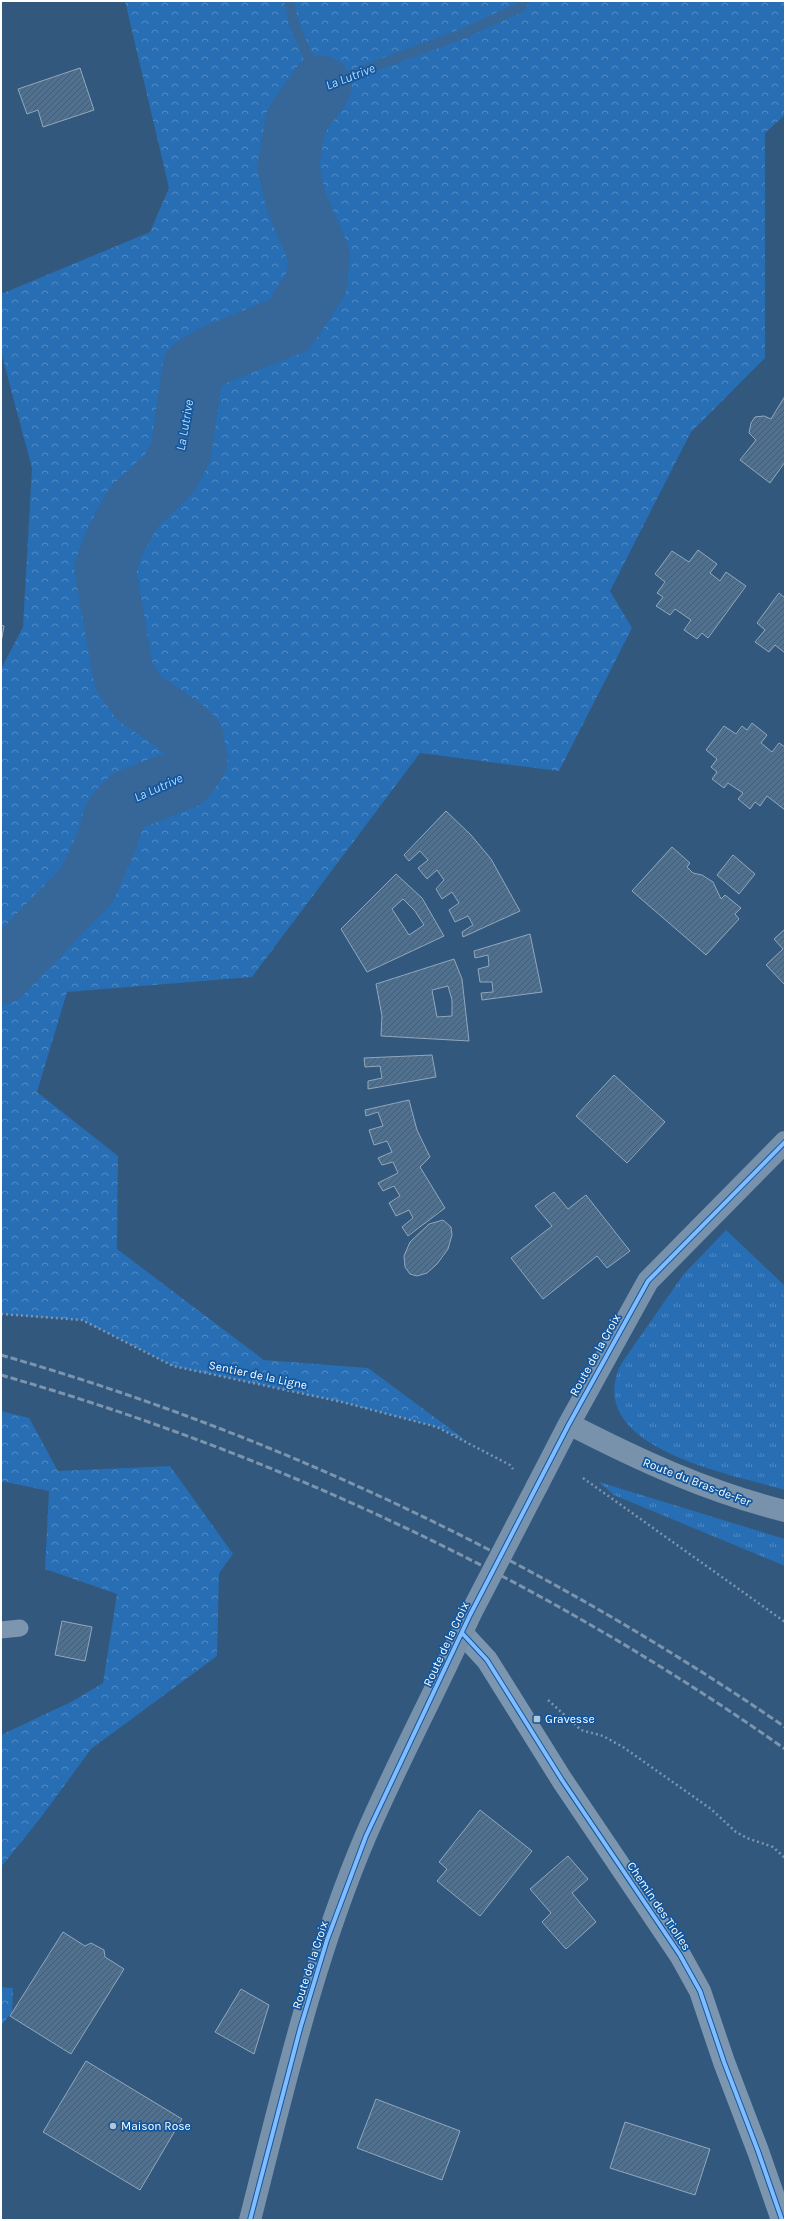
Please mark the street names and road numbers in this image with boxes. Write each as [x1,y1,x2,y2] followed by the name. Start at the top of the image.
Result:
[567,1312,623,1398] street label: Route de la Croix
[207,1358,309,1392] street label: Sentier de la Ligne
[641,1455,754,1509] street label: Route du Bras-de-Fer
[420,1600,472,1688] street label: Route de la Croix
[624,1859,694,1953] street label: Chemin des Tiolles
[289,1919,331,2011] street label: Route de la Croix

